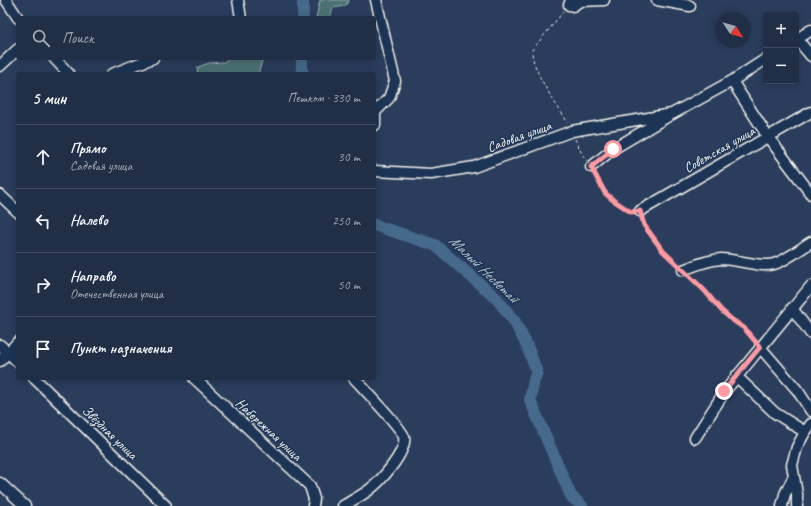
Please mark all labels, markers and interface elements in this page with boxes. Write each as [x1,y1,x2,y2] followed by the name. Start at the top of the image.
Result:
[715,12,751,48] north arrow
[763,12,799,84] map controls
[763,12,799,48] button: +
[16,16,376,60] search box
[30,27,52,49] icon: search
[62,29,94,48] text: Поиск
[763,48,799,84] button: −
[32,88,66,109] text: 5 мин
[287,90,360,106] text: Пешком · 330 m
[485,117,554,156] street label: Садовая улица
[681,122,758,177] street label: Советская улица
[70,139,106,158] text: Прямо
[604,140,622,158] route start
[32,146,54,168] icon: ahead
[338,149,360,165] text: 30 m
[70,158,132,174] text: Садовая улица
[32,210,54,232] icon: left
[70,211,108,230] text: Налево
[332,213,360,229] text: 250 m
[445,231,524,309] water label: Малый Несветай
[70,267,116,286] text: Направо
[32,274,54,296] icon: right
[338,277,360,293] text: 50 m
[70,286,163,302] text: Отечественная улица
[32,338,54,360] icon: arrive
[70,339,172,358] text: Пункт назначения
[715,382,733,400] route end
[232,395,306,465] street label: Набережная улица
[78,402,142,464] street label: Звёздная улица

